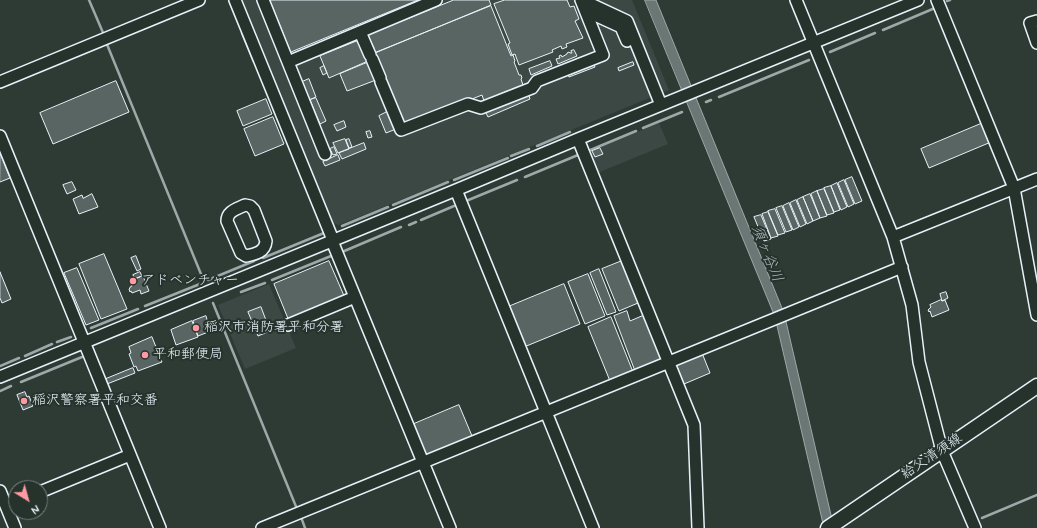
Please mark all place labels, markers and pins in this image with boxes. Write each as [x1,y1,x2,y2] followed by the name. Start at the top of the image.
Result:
[141,273,239,289] place label: アドベンチャー
[128,276,138,286] marker: アドベンチャー
[204,320,344,336] place label: 稲沢市消防署平和分署
[191,323,201,333] marker: 稲沢市消防署平和分署
[153,347,223,363] place label: 平和郵便局
[140,350,150,360] marker: 平和郵便局
[32,393,158,409] place label: 稲沢警察署平和交番
[19,396,29,406] marker: 稲沢警察署平和交番

